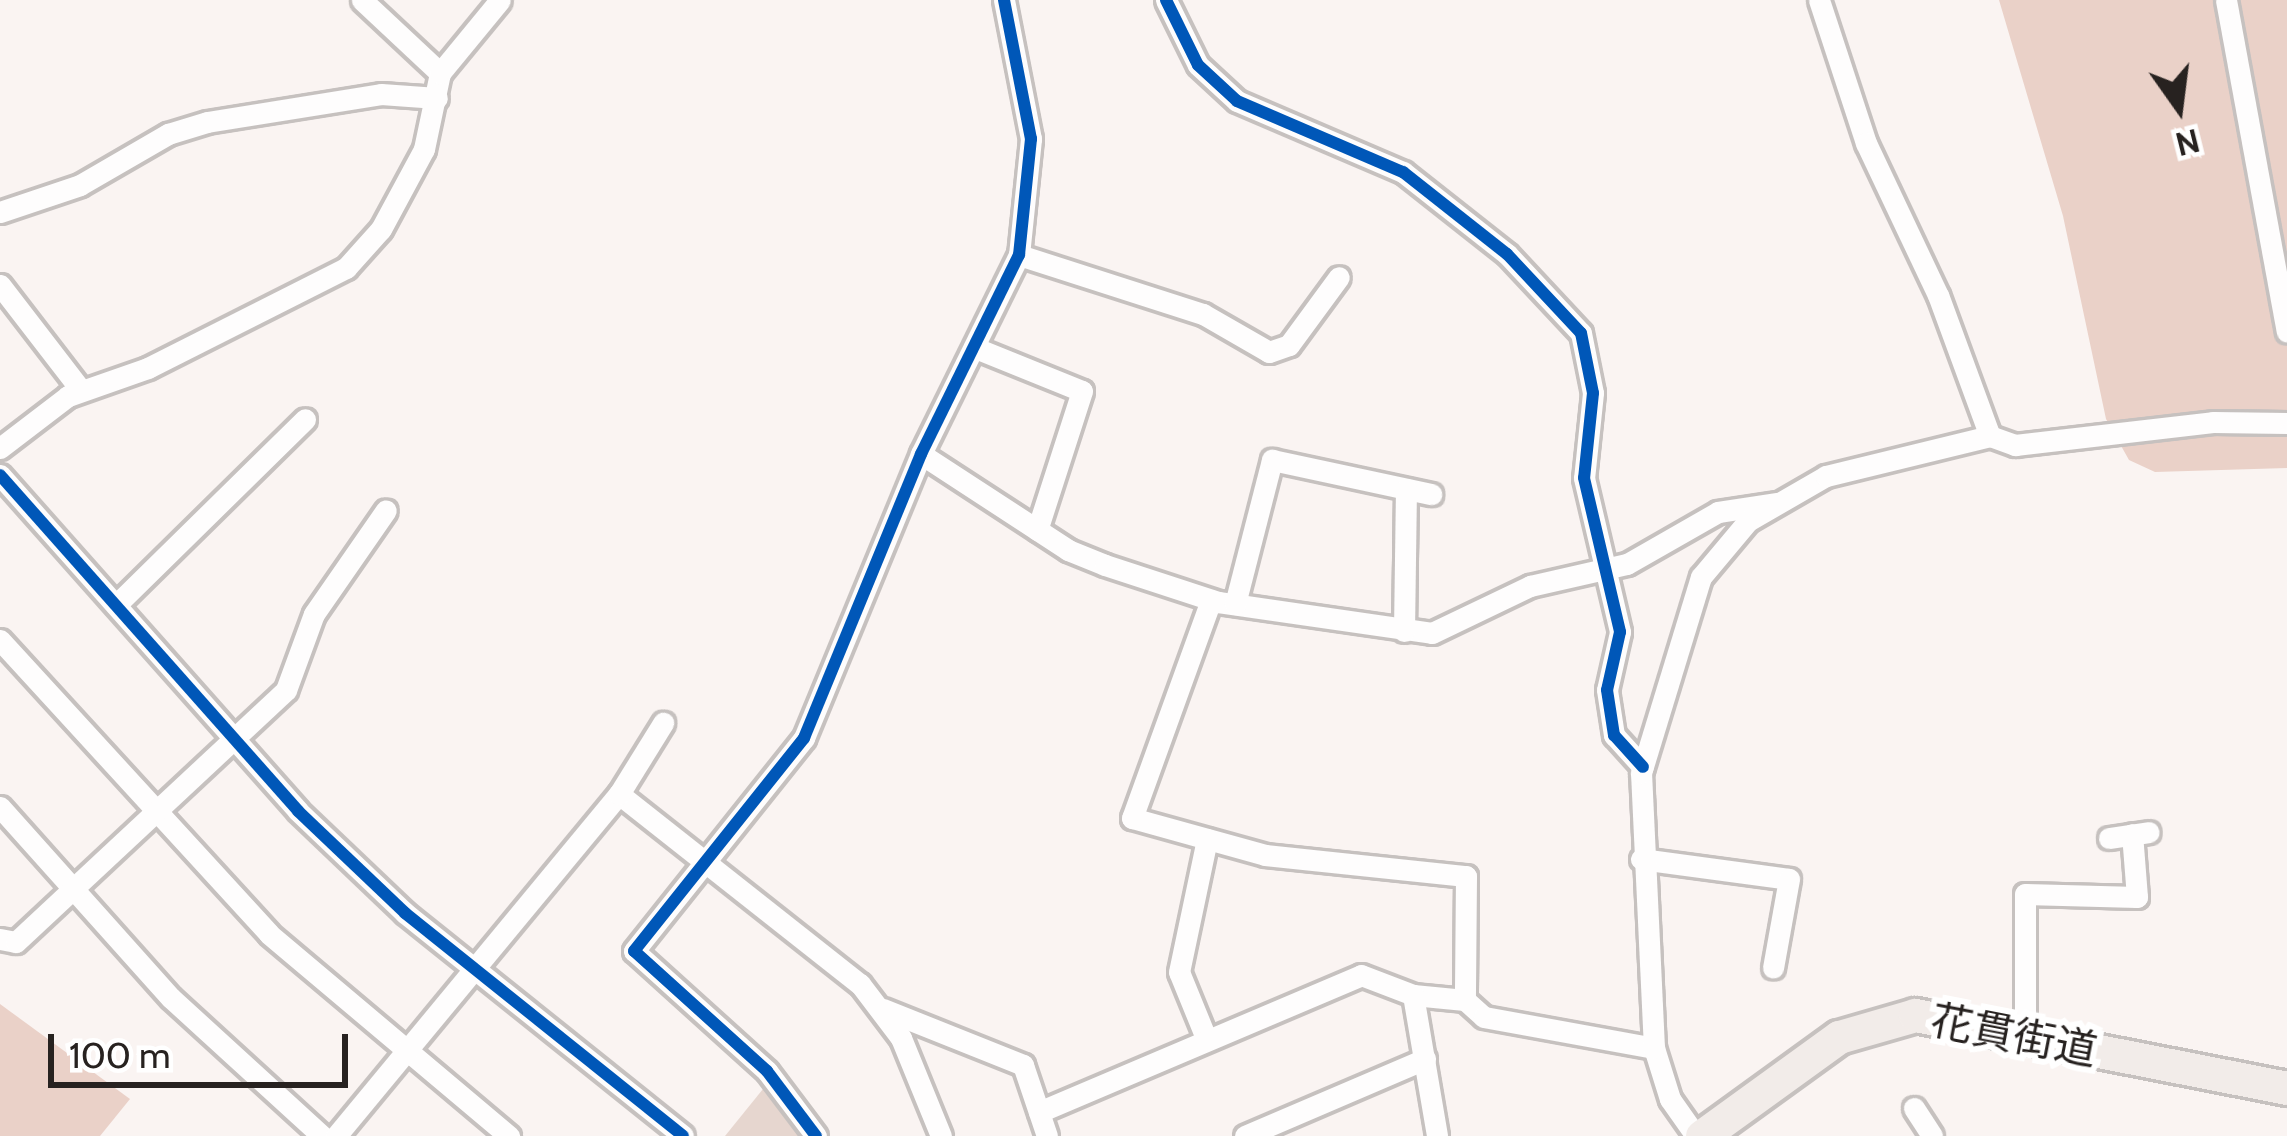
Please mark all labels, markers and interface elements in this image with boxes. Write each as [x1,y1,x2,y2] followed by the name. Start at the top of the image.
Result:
[2119,48,2239,168] north arrow
[2172,121,2204,165] text: N
[1927,994,2101,1076] street label: 花貫街道
[54,1010,354,1084] scale bar
[69,1033,171,1077] text: 100 m

